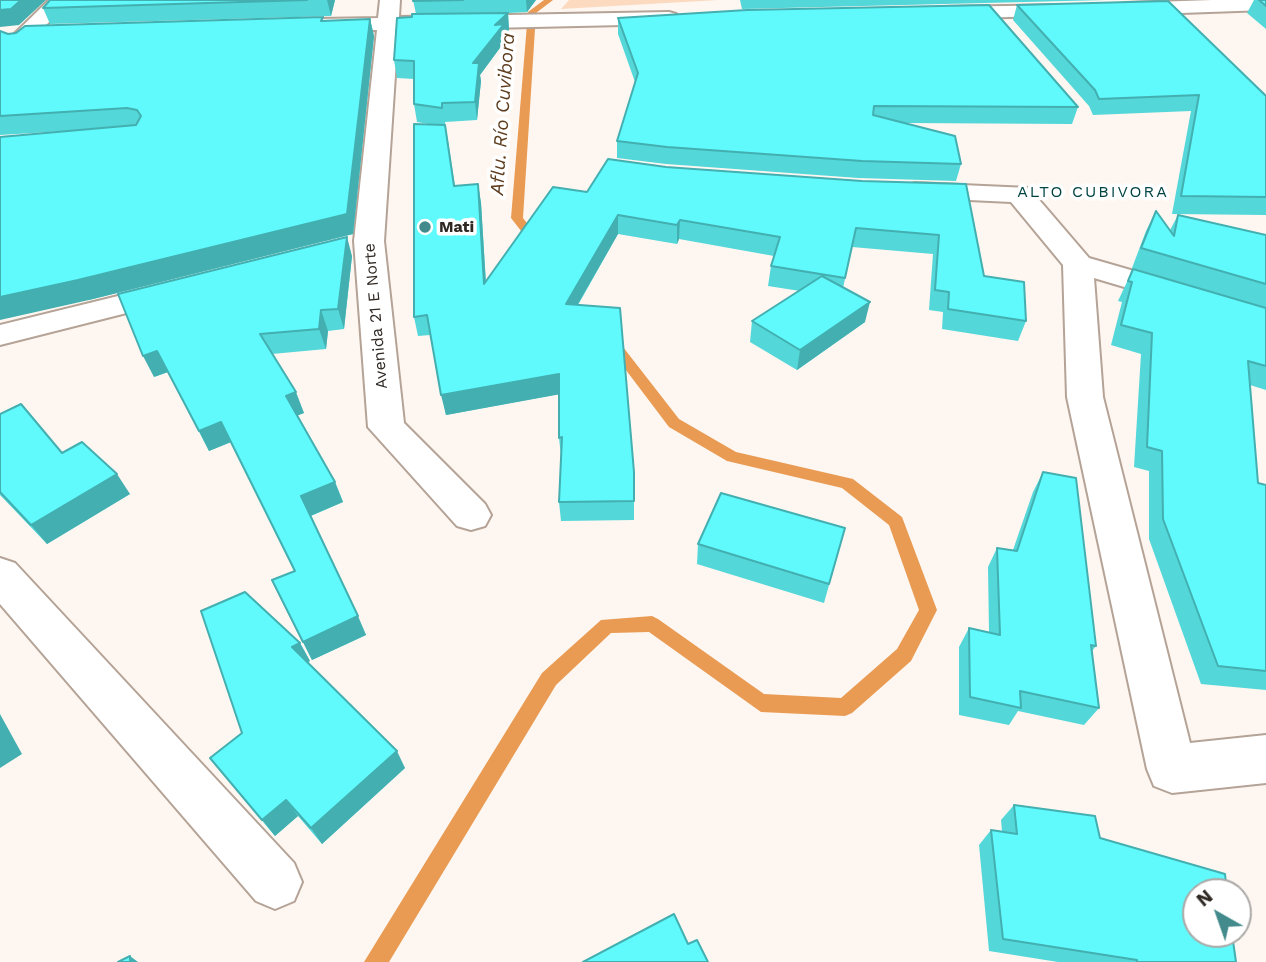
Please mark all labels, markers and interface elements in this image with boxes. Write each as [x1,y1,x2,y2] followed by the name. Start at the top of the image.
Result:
[486,32,520,196] water label: Aflu. Río Cuvibora
[1019,182,1167,202] district label: ALTO CUBIVORA
[439,217,474,237] place label: Mati
[417,219,433,235] marker: Mati
[360,242,392,390] street label: Avenida 21 E Norte
[1182,878,1252,948] north arrow
[1192,885,1217,911] text: N

